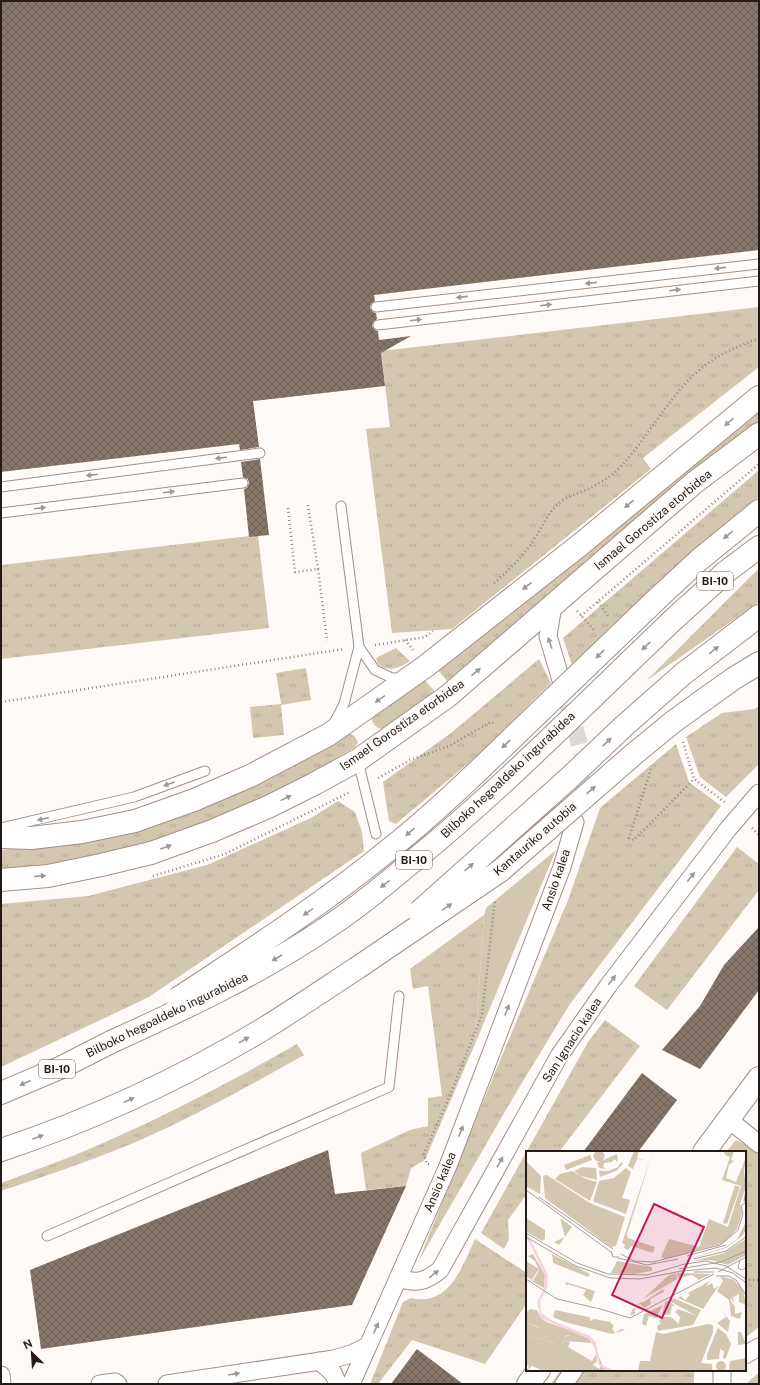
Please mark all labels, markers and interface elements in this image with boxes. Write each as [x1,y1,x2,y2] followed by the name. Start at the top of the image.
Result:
[714,265,726,271] one-way arrow
[585,280,597,286] one-way arrow
[669,287,681,294] one-way arrow
[456,294,468,300] one-way arrow
[540,302,552,309] one-way arrow
[410,317,422,324] one-way arrow
[724,417,734,426] one-way arrow
[215,455,227,461] one-way arrow
[592,467,714,573] street label: Ismael Gorostiza etorbidea
[86,472,98,478] one-way arrow
[163,489,175,495] one-way arrow
[623,500,634,509] one-way arrow
[34,505,46,511] one-way arrow
[724,530,733,539] one-way arrow
[697,572,733,590] road number: BI-10
[522,582,533,590] one-way arrow
[547,637,553,649] one-way arrow
[640,641,651,650] one-way arrow
[709,646,720,654] one-way arrow
[595,649,605,659] one-way arrow
[471,668,480,677] one-way arrow
[337,677,467,773] street label: Ismael Gorostiza etorbidea
[375,695,385,703] one-way arrow
[438,709,578,841] street label: Bilboko hegoaldeko ingurabidea
[602,737,612,747] one-way arrow
[501,739,511,749] one-way arrow
[162,782,174,788] one-way arrow
[586,786,597,795] one-way arrow
[281,795,292,801] one-way arrow
[491,799,579,879] street label: Kantauriko autobia
[37,816,50,822] one-way arrow
[405,827,415,836] one-way arrow
[161,844,173,850] one-way arrow
[539,847,573,913] street label: Ansio kalea
[396,851,432,869] road number: BI-10
[464,862,474,872] one-way arrow
[687,872,695,883] one-way arrow
[34,873,46,880] one-way arrow
[379,880,390,889] one-way arrow
[442,903,452,911] one-way arrow
[302,908,313,916] one-way arrow
[272,954,282,962] one-way arrow
[84,970,250,1060] street label: Bilboko hegoaldeko ingurabidea
[608,975,616,986] one-way arrow
[540,995,604,1085] street label: San Ignacio kalea
[505,1004,511,1016] one-way arrow
[238,1036,250,1043] one-way arrow
[39,1060,75,1078] road number: BI-10
[19,1080,31,1086] one-way arrow
[124,1097,135,1103] one-way arrow
[458,1125,464,1137] one-way arrow
[32,1133,44,1139] one-way arrow
[421,1150,459,1214] street label: Ansio kalea
[526,1151,746,1371] inset map
[496,1156,503,1168] one-way arrow
[429,1270,440,1278] one-way arrow
[373,1322,379,1333] one-way arrow
[12,1333,52,1373] north arrow
[21,1337,34,1351] text: N
[228,1371,240,1377] one-way arrow

